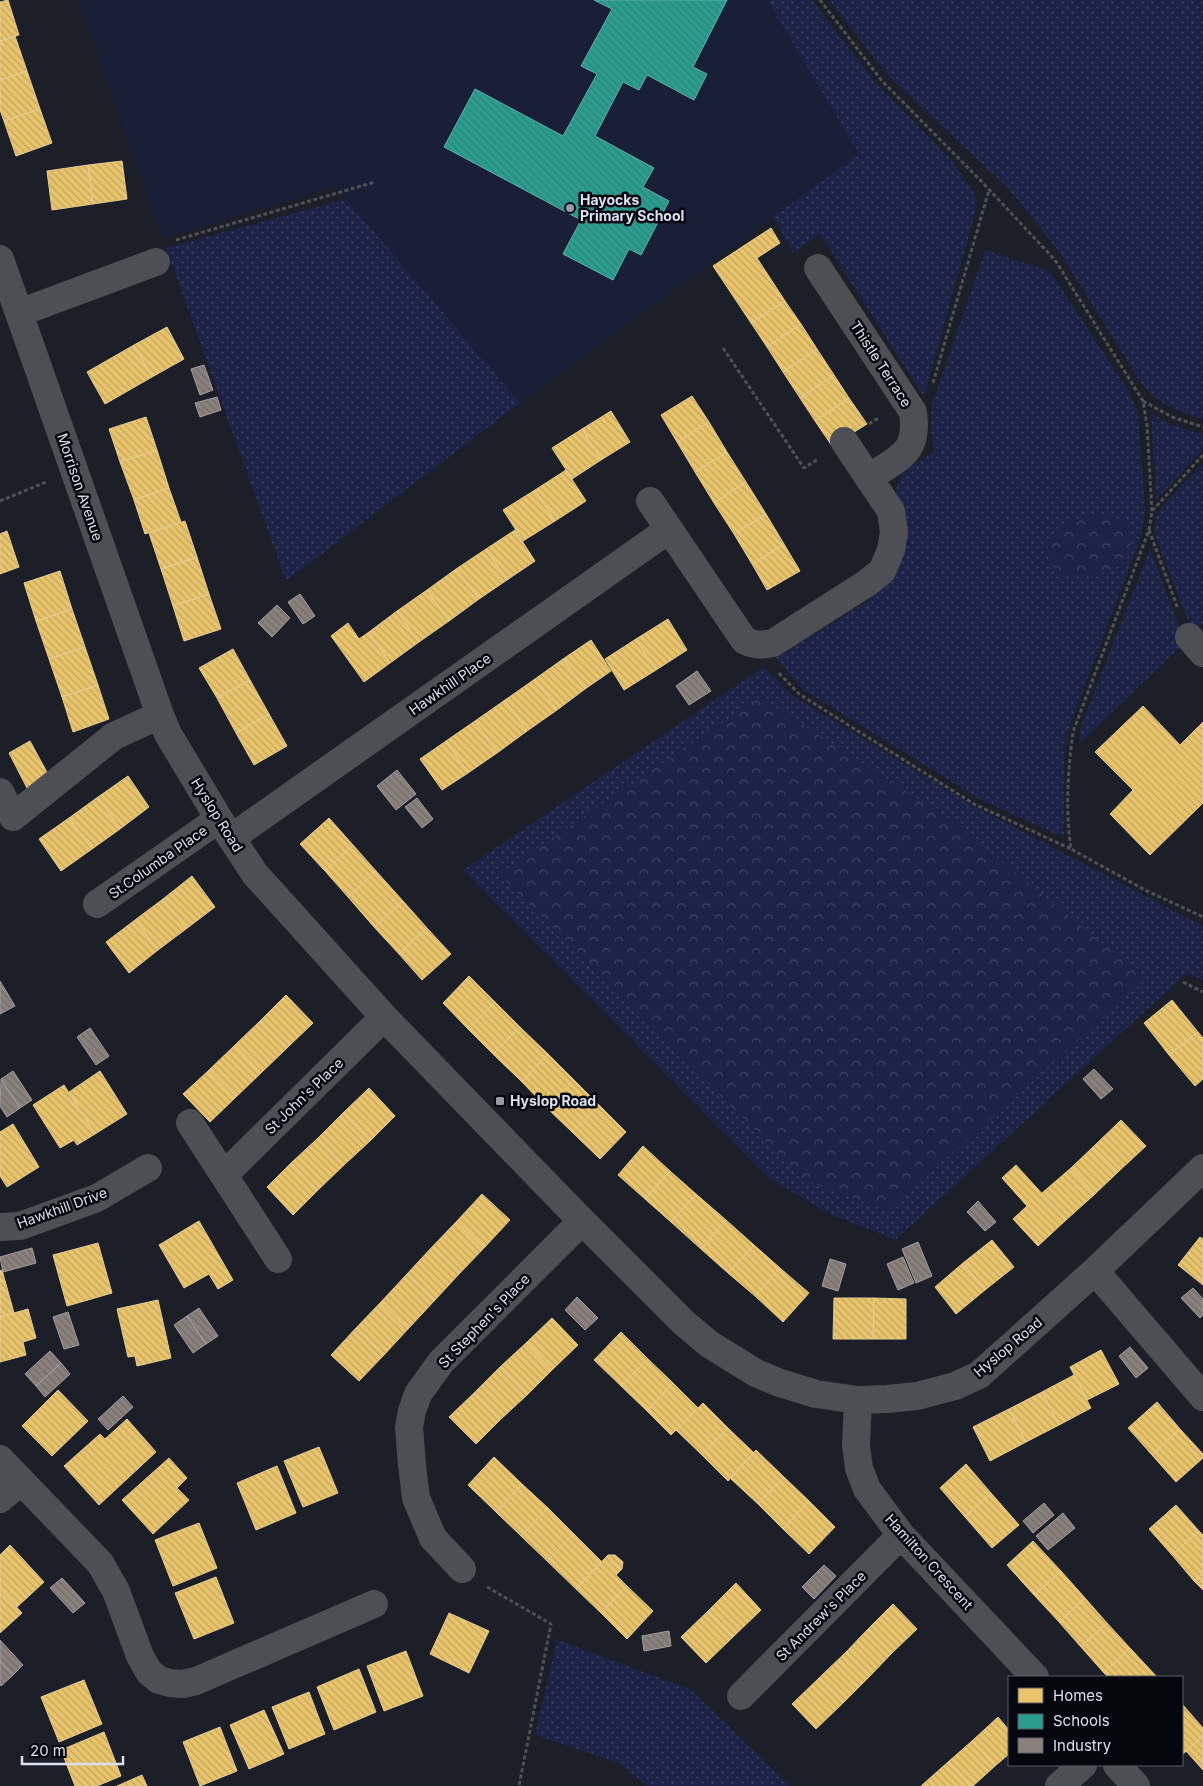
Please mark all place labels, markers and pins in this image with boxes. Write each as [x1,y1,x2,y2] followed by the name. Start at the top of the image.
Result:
[580,191,684,224] place label: Hayocks Primary School
[564,202,576,214] marker: Hayocks Primary School
[510,1092,596,1109] place label: Hyslop Road
[494,1095,506,1107] marker: Hyslop Road

